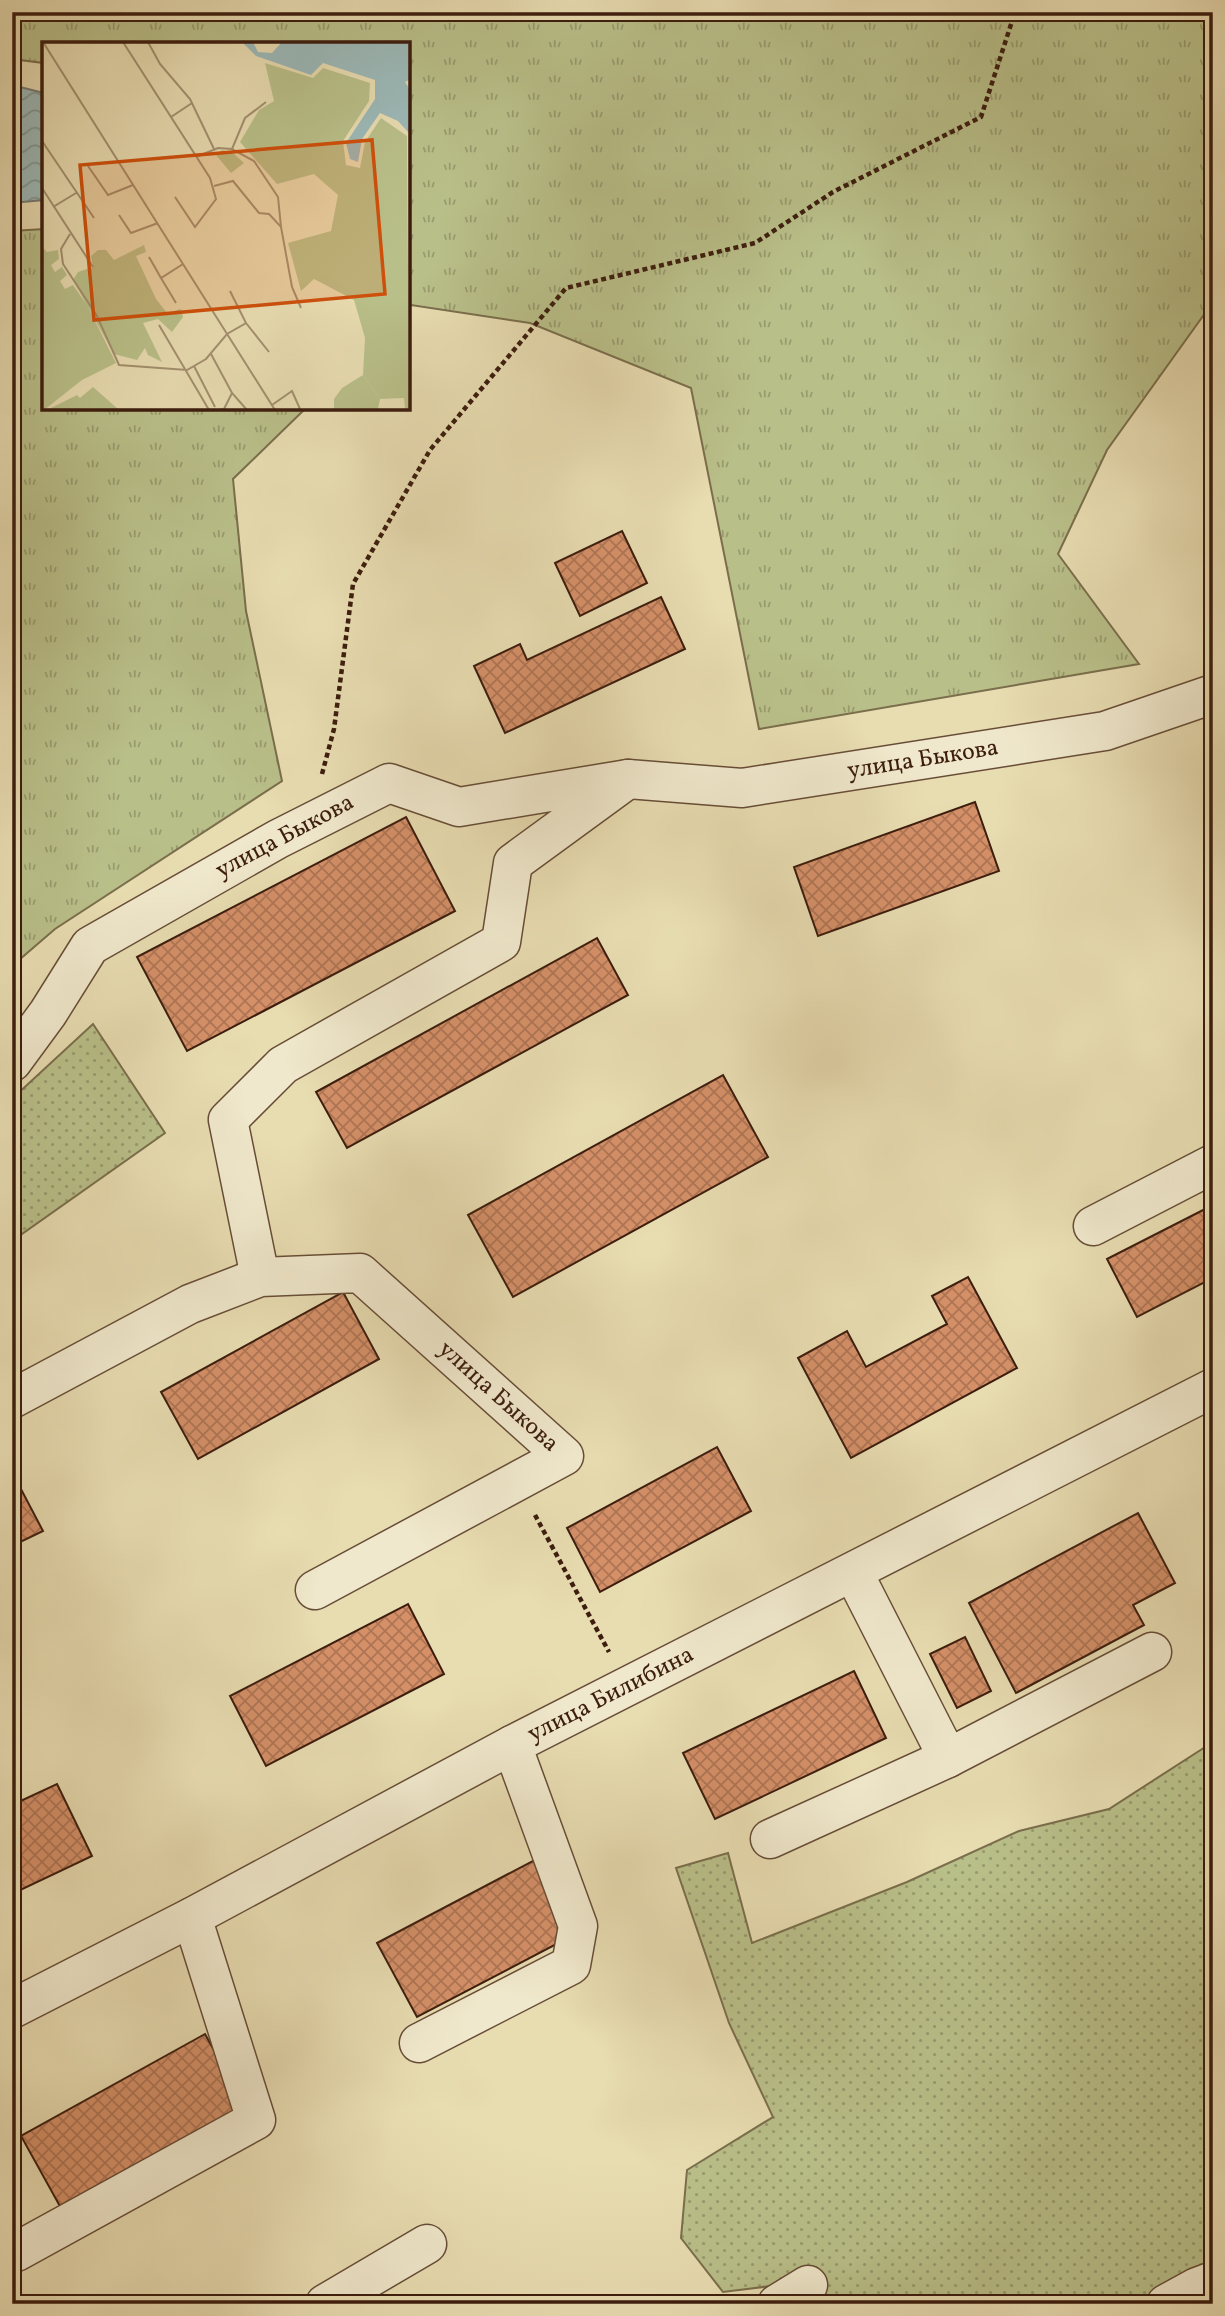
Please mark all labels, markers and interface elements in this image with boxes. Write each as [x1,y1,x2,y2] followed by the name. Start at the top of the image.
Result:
[42,42,410,410] inset map
[845,731,1001,789] street label: улица Быкова
[210,786,360,888] street label: улица Быкова
[430,1333,566,1461] street label: улица Быкова
[522,1638,700,1752] street label: улица Билибина

